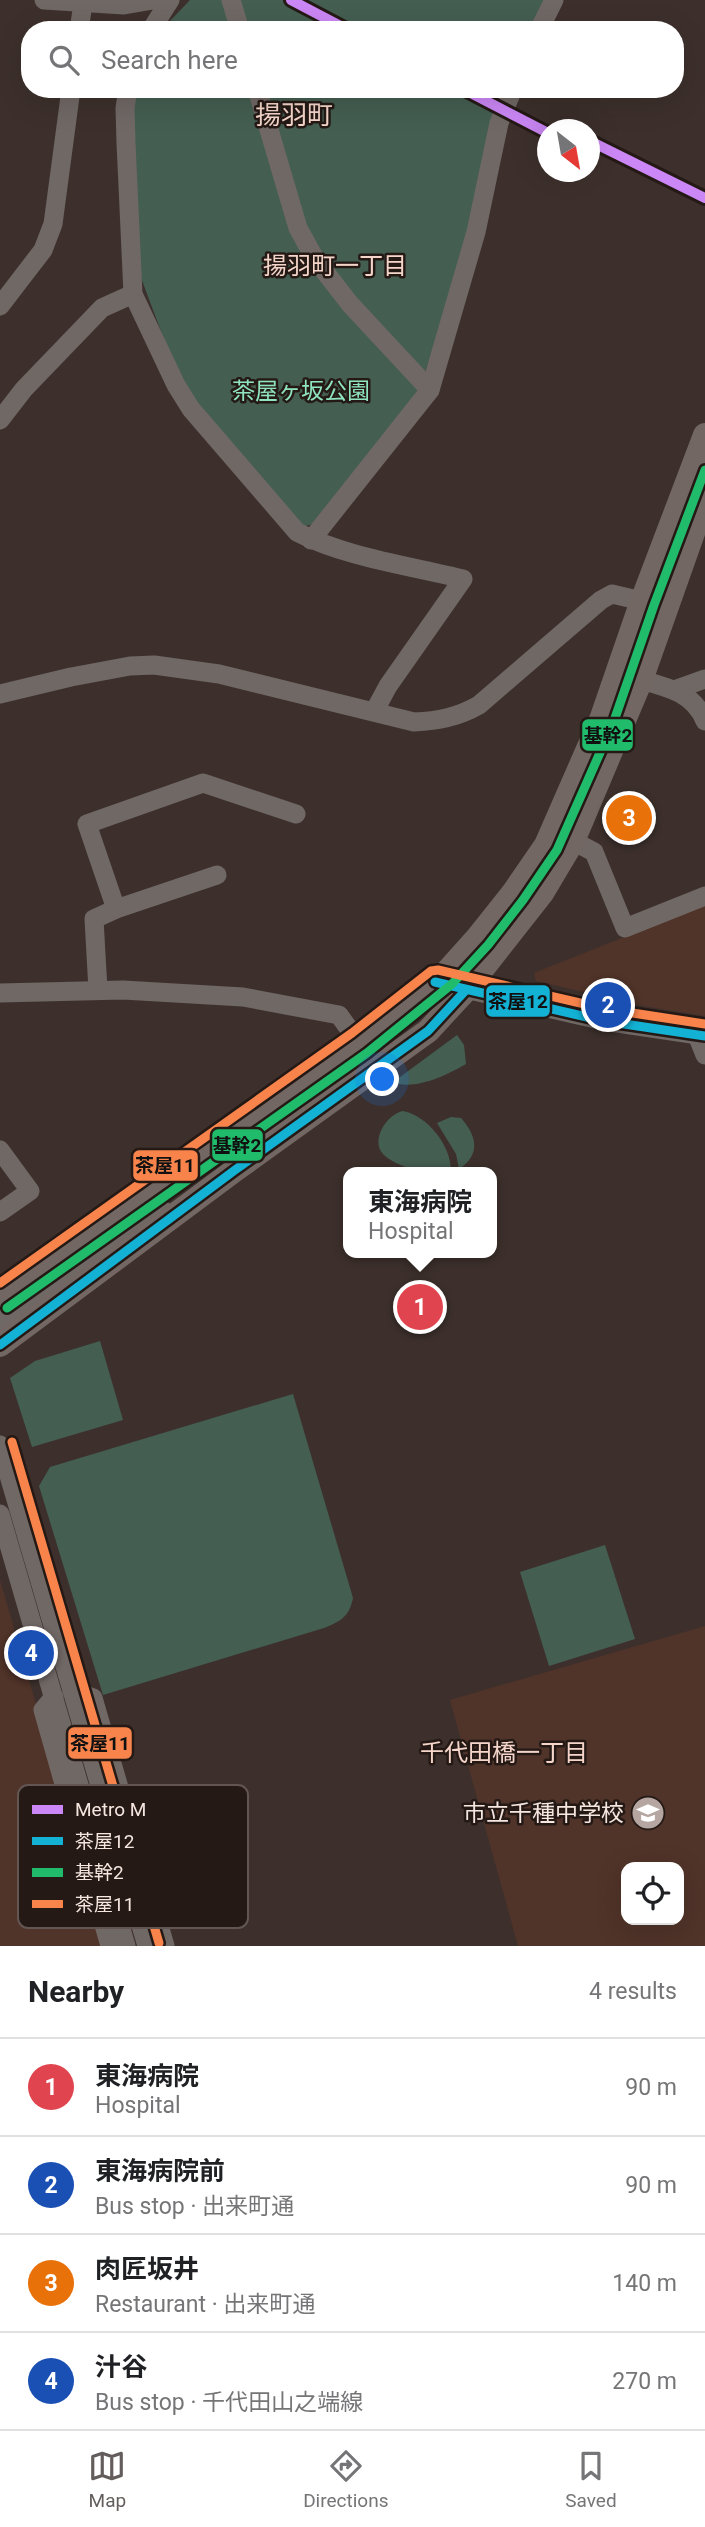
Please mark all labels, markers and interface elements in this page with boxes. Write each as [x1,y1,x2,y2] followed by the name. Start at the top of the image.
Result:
[21,21,684,98] search box
[45,41,83,79] icon: search
[101,45,238,75] text: Search here
[255,100,333,130] district label: 揚羽町
[537,119,600,182] north arrow
[263,252,407,280] district label: 揚羽町一丁目
[232,378,370,405] park label: 茶屋ヶ坂公園
[581,718,634,752] line badge: 基幹2
[584,724,633,747] text: 基幹2
[606,792,652,844] pin: 3
[585,979,631,1031] pin: 2
[485,984,551,1018] line badge: 茶屋12
[488,990,548,1013] text: 茶屋12
[365,1062,399,1096] your location
[211,1128,264,1162] line badge: 基幹2
[213,1134,262,1157] text: 基幹2
[132,1149,199,1182] line badge: 茶屋11
[135,1154,195,1177] text: 茶屋11
[343,1167,497,1258] popup
[368,1187,472,1217] text: 東海病院
[368,1218,454,1245] text: Hospital
[397,1281,443,1333] pin: 1
[8,1627,54,1679] pin: 4
[67,1726,133,1760] line badge: 茶屋11
[70,1732,130,1755] text: 茶屋11
[420,1739,588,1767] district label: 千代田橋一丁目
[18,1785,248,1928] legend
[629,1794,667,1832] school or university icon: 市立千種中学校
[75,1798,146,1821] text: Metro M
[463,1800,624,1827] place label: 市立千種中学校
[75,1830,134,1853] text: 茶屋12
[75,1861,124,1884] text: 基幹2
[621,1862,684,1925] map controls
[621,1862,684,1925] button: locate
[75,1893,134,1916] text: 茶屋11
[28,1974,124,2009] text: Nearby
[589,1978,677,2005] text: 4 results
[95,2061,199,2091] text: 東海病院
[44,2074,58,2101] text: 1
[625,2074,677,2101] text: 90 m
[95,2092,181,2119] text: Hospital
[95,2156,225,2186] text: 東海病院前
[44,2172,58,2199] text: 2
[625,2172,677,2199] text: 90 m
[95,2193,294,2220] text: Bus stop · 出来町通
[95,2254,199,2284] text: 肉匠坂井
[44,2270,58,2297] text: 3
[612,2270,677,2297] text: 140 m
[95,2291,315,2318] text: Restaurant · 出来町通
[95,2352,147,2382] text: 汁谷
[44,2368,58,2395] text: 4
[612,2368,677,2395] text: 270 m
[95,2389,363,2416] text: Bus stop · 千代田山之端線
[88,2447,126,2512] tab: Map
[303,2447,388,2512] tab: Directions
[565,2447,617,2512] tab: Saved

